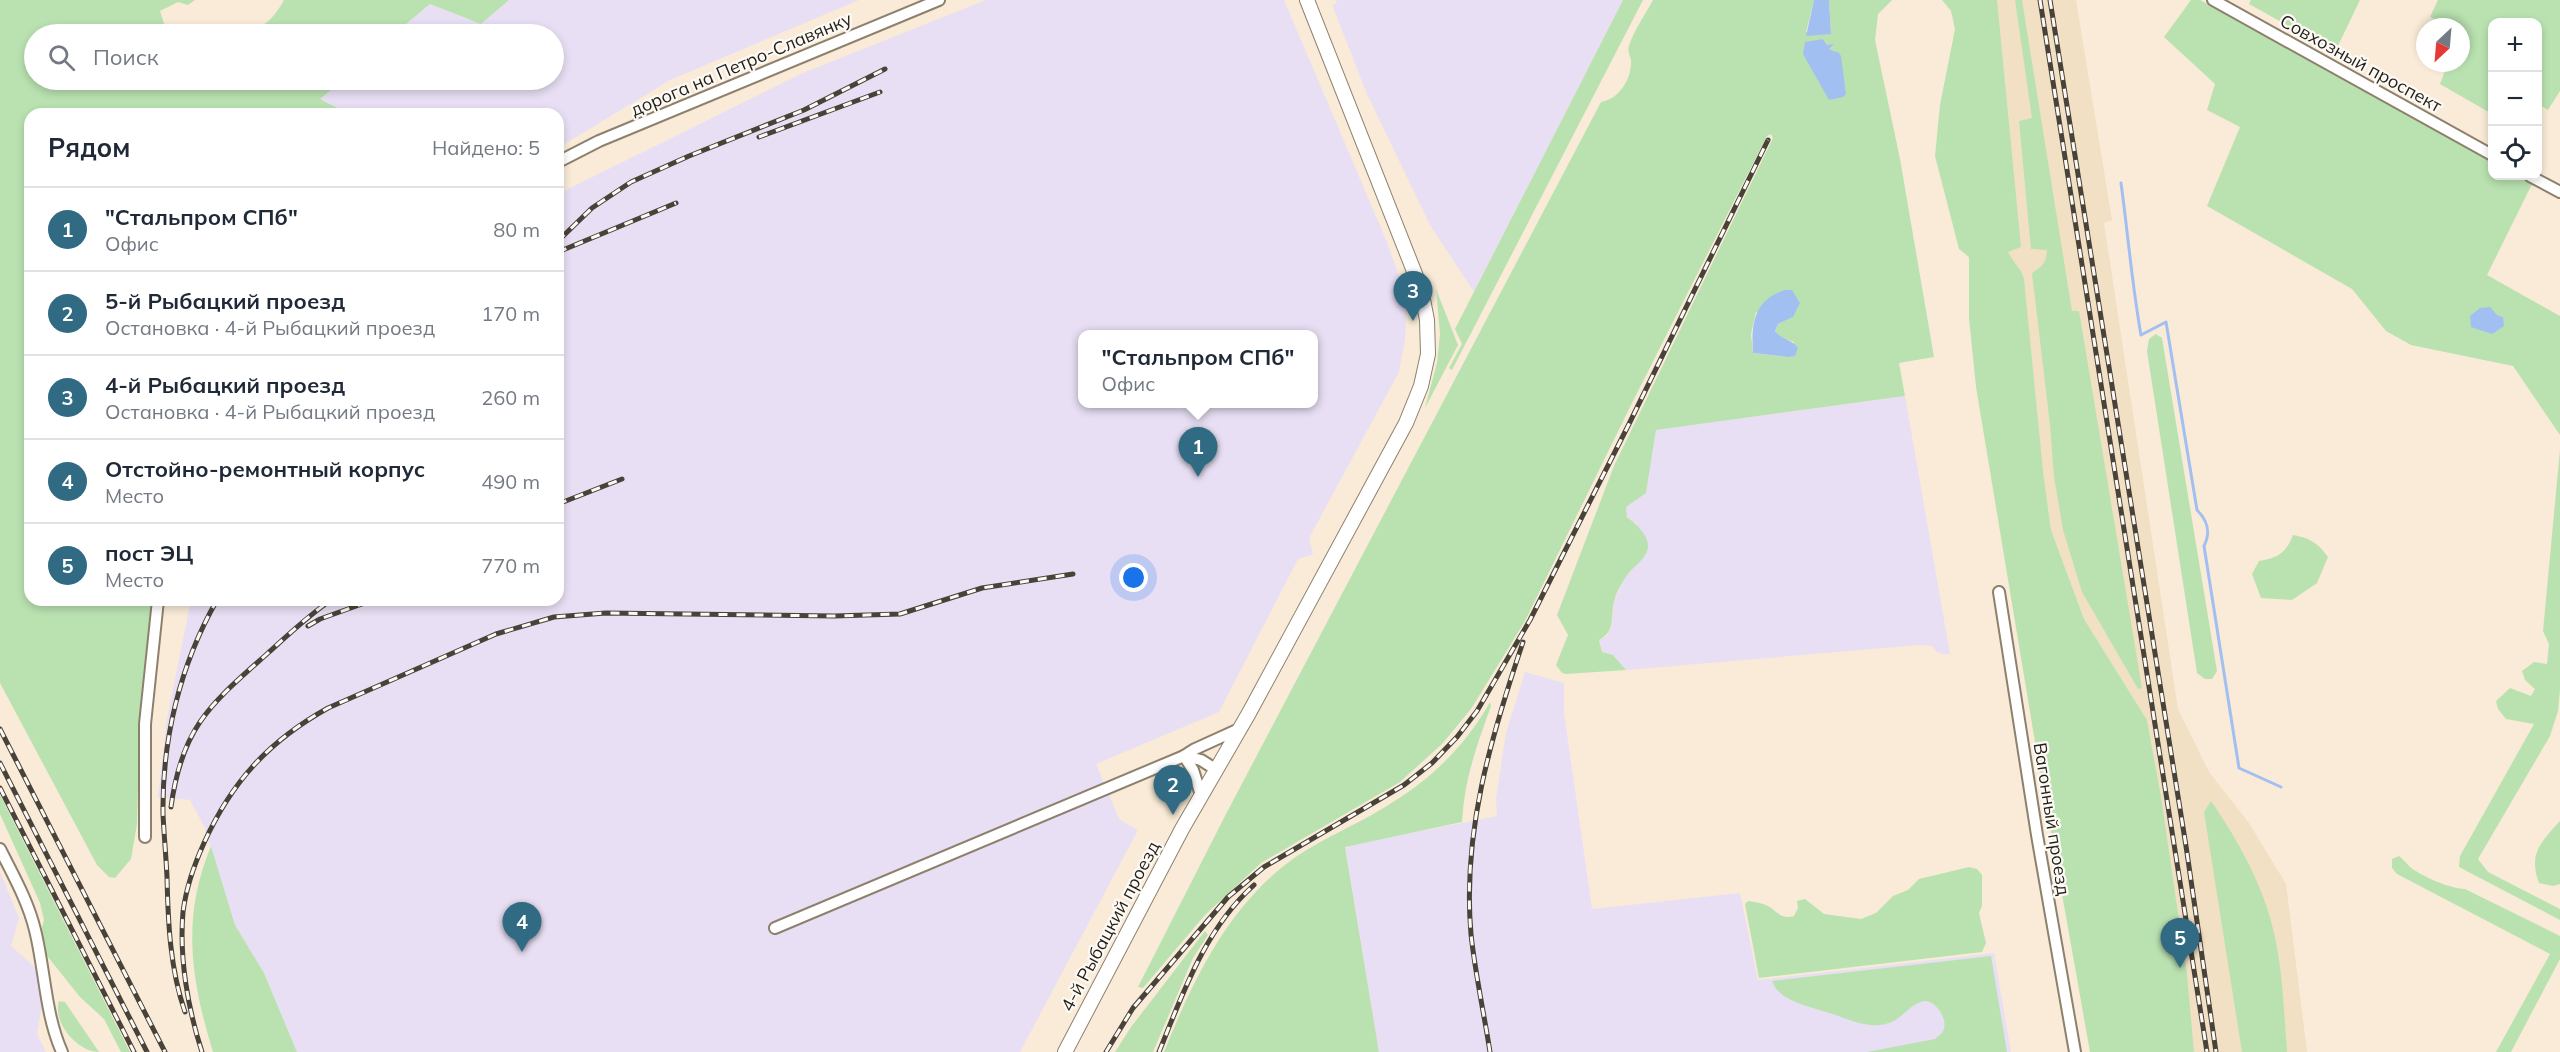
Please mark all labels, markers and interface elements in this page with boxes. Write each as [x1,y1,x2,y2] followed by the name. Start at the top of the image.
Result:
[627,7,855,121] street label: дорога на Петро-Славянку
[2276,9,2447,117] street label: Совхозный проспект
[2416,18,2470,72] north arrow
[2488,18,2542,180] map controls
[2488,18,2542,72] button: +
[24,24,564,90] search box
[45,41,78,74] icon: search
[93,43,159,71] text: Поиск
[2488,72,2542,126] button: −
[2488,126,2542,180] button: locate
[48,131,131,164] text: Рядом
[432,135,540,160] text: Найдено: 5
[105,203,298,231] text: "Стальпром СПб"
[62,217,74,242] text: 1
[493,217,540,242] text: 80 m
[105,231,159,256] text: Офис
[1394,272,1432,321] pin: 3
[105,287,345,315] text: 5-й Рыбацкий проезд
[62,301,74,326] text: 2
[481,301,540,326] text: 170 m
[105,315,435,340] text: Остановка · 4-й Рыбацкий проезд
[1078,330,1318,408] popup
[1102,343,1294,371] text: "Стальпром СПб"
[105,371,345,399] text: 4-й Рыбацкий проезд
[1102,371,1155,396] text: Офис
[62,385,74,410] text: 3
[481,385,540,410] text: 260 m
[105,399,435,424] text: Остановка · 4-й Рыбацкий проезд
[1178,428,1218,477] pin: 1
[105,455,425,483] text: Отстойно-ремонтный корпус
[62,469,74,494] text: 4
[481,469,540,494] text: 490 m
[105,483,164,508] text: Место
[105,539,193,567] text: пост ЭЦ
[62,553,74,578] text: 5
[481,553,540,578] text: 770 m
[1119,563,1148,592] your location
[105,567,164,592] text: Место
[2029,741,2075,897] street label: Вагонный проезд
[1154,766,1192,815] pin: 2
[1055,837,1165,1015] street label: 4-й Рыбацкий проезд
[502,902,542,952] pin: 4
[2160,918,2200,968] pin: 5

